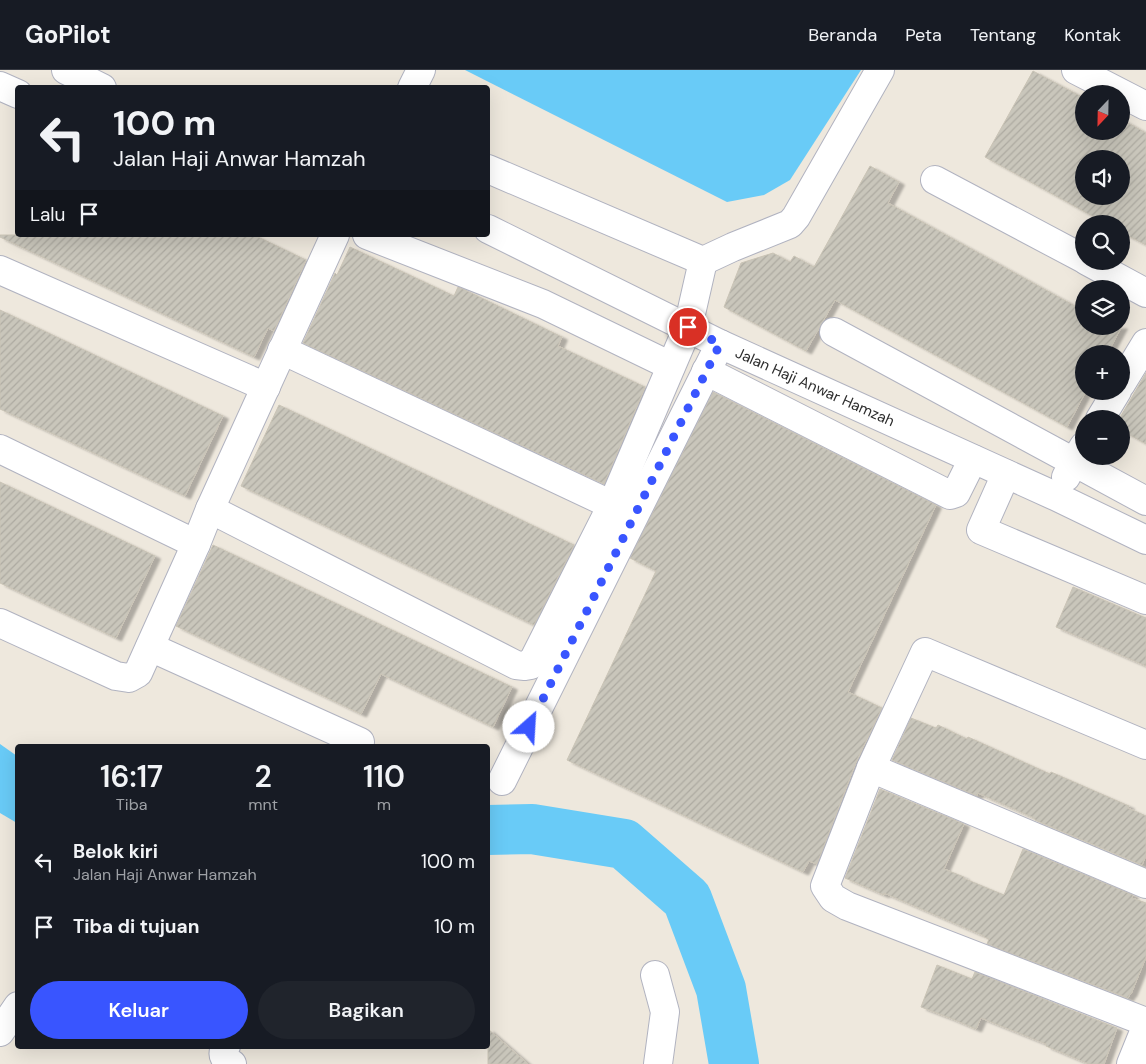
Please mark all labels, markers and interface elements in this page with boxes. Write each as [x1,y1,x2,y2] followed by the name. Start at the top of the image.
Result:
[25,19,111,50] text: GoPilot
[808,23,877,47] text: Beranda
[905,23,942,47] text: Peta
[970,23,1036,47] text: Tentang
[1064,23,1121,47] text: Kontak
[1075,85,1130,140] north arrow
[1075,85,1130,465] map controls
[113,100,216,146] text: 100 m
[30,105,95,170] icon: left
[113,144,366,173] text: Jalan Haji Anwar Hamzah
[1075,150,1130,205] button: sound
[75,200,103,228] icon: arrive
[30,202,65,227] text: Lalu
[1075,215,1130,270] button: search
[1075,280,1130,335] button: layers
[667,306,709,348] pin
[674,313,702,341] icon: arrive
[732,343,898,431] street label: Jalan Haji Anwar Hamzah
[1075,345,1130,400] button: +
[1075,410,1130,465] button: −
[502,700,554,752] position arrow
[100,757,163,796] text: 16:17
[254,757,272,796] text: 2
[363,757,405,796] text: 110
[116,794,147,815] text: Tiba
[248,794,278,815] text: mnt
[377,794,391,815] text: m
[73,839,158,864] text: Belok kiri
[30,848,58,876] icon: left
[421,849,475,874] text: 100 m
[73,864,257,885] text: Jalan Haji Anwar Hamzah
[30,913,58,941] icon: arrive
[73,914,199,939] text: Tiba di tujuan
[434,914,475,939] text: 10 m
[30,981,248,1039] button: Keluar
[258,981,475,1039] button: Bagikan

